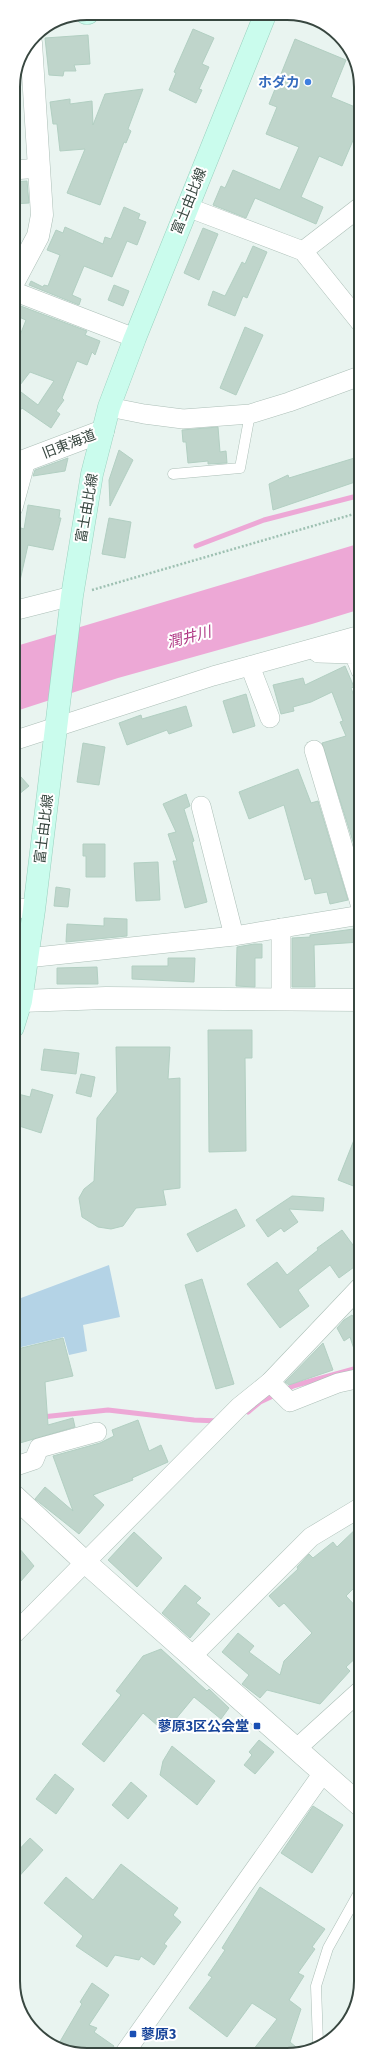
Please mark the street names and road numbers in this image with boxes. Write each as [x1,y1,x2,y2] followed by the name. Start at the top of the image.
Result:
[168,165,210,237] street label: 富士由比線
[40,426,98,462] street label: 旧東海道
[73,472,101,544] street label: 富士由比線
[31,793,57,865] street label: 富士由比線

